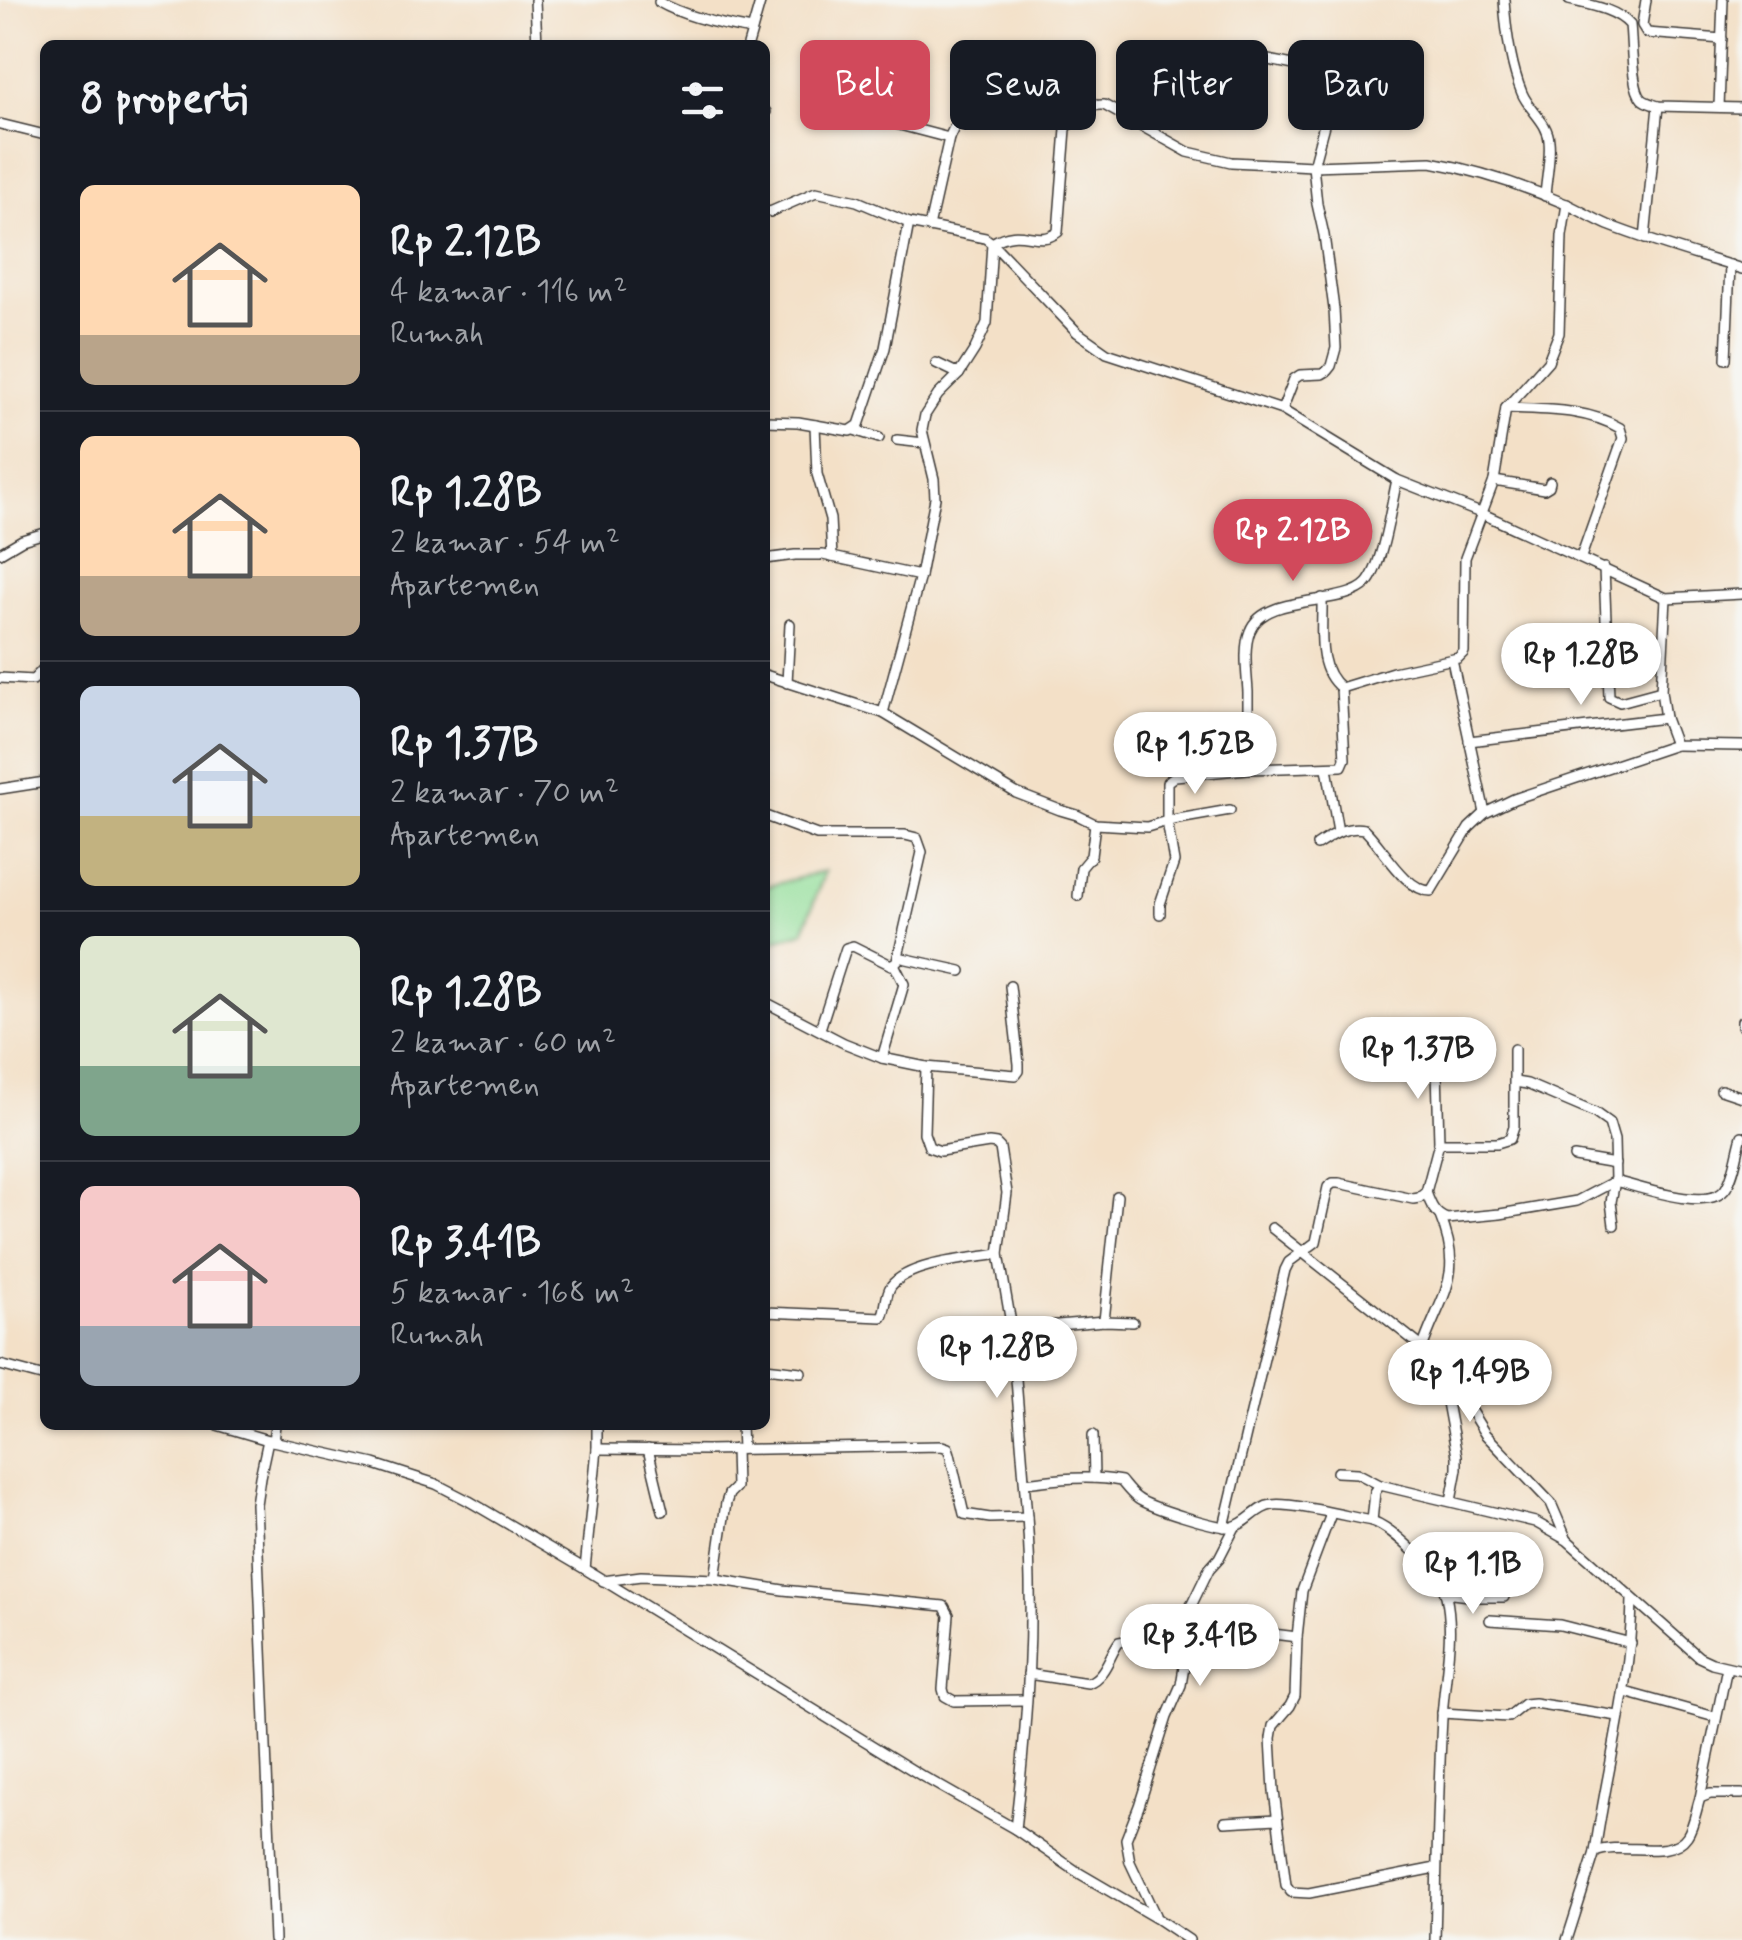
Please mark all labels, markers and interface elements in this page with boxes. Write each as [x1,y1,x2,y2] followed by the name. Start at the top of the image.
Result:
[800,40,930,130] chip: Beli
[950,40,1096,130] chip: Sewa
[1116,40,1268,130] chip: Filter
[1288,40,1424,130] chip: Baru
[80,73,248,128] text: 8 properti
[675,73,730,128] icon: filters
[390,216,541,271] text: Rp 2.12B
[160,225,280,345] icon: home
[390,271,627,313] text: 4 kamar · 116 m²
[390,313,484,355] text: Rumah
[390,467,542,522] text: Rp 1.28B
[160,476,280,596] icon: home
[1190,499,1396,584] pin: Rp 2.12B
[1235,510,1351,552] text: Rp 2.12B
[390,522,620,564] text: 2 kamar · 54 m²
[390,564,540,606] text: Apartemen
[1478,623,1684,708] pin: Rp 1.28B
[1523,634,1639,676] text: Rp 1.28B
[1092,712,1298,797] pin: Rp 1.52B
[390,717,538,772] text: Rp 1.37B
[1136,723,1254,765] text: Rp 1.52B
[160,726,280,846] icon: home
[390,772,619,814] text: 2 kamar · 70 m²
[390,814,540,856] text: Apartemen
[390,967,542,1022] text: Rp 1.28B
[160,976,280,1096] icon: home
[1315,1017,1521,1102] pin: Rp 1.37B
[390,1022,616,1064] text: 2 kamar · 60 m²
[1361,1028,1475,1070] text: Rp 1.37B
[390,1064,540,1106] text: Apartemen
[390,1217,541,1272] text: Rp 3.41B
[160,1226,280,1346] icon: home
[390,1272,634,1314] text: 5 kamar · 168 m²
[390,1314,484,1356] text: Rumah
[894,1316,1100,1401] pin: Rp 1.28B
[939,1327,1055,1369] text: Rp 1.28B
[1367,1340,1573,1425] pin: Rp 1.49B
[1410,1351,1530,1393] text: Rp 1.49B
[1381,1532,1565,1617] pin: Rp 1.1B
[1425,1543,1521,1585] text: Rp 1.1B
[1097,1604,1303,1689] pin: Rp 3.41B
[1142,1615,1258,1657] text: Rp 3.41B

